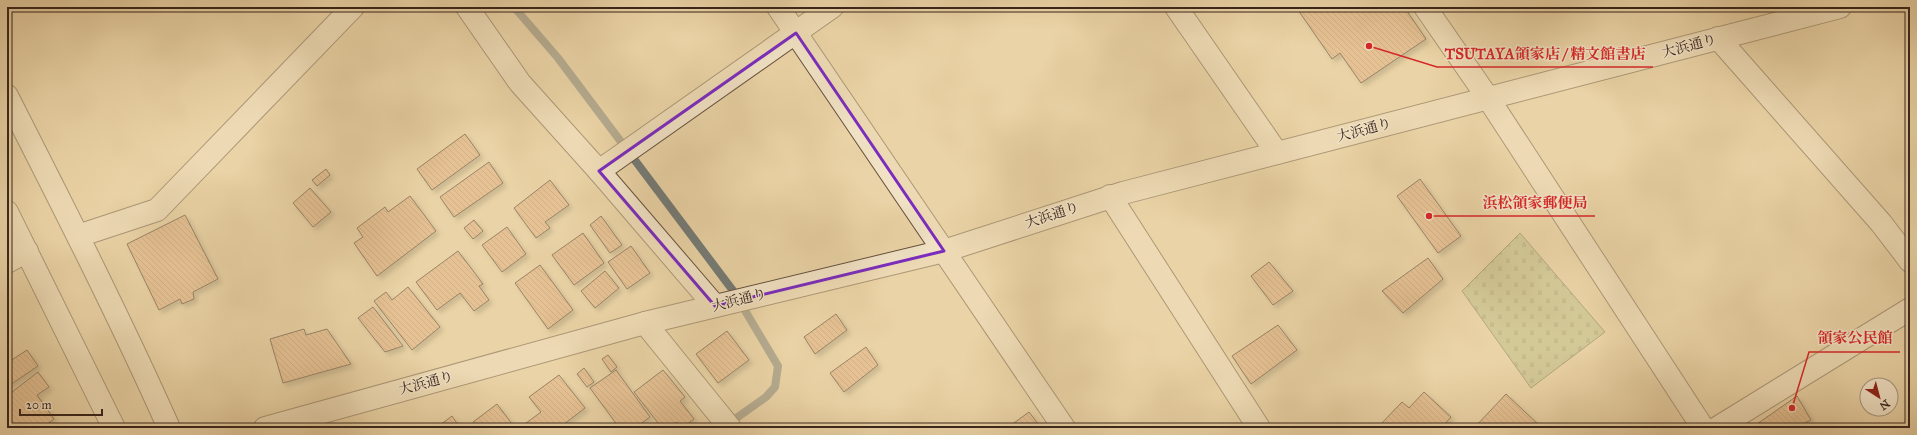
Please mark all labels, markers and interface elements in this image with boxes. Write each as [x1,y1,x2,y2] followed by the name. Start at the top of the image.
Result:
[1660,31,1718,61] street label: 大浜通り
[1437,40,1653,67] callout: TSUTAYA領家店 / 精文館書店
[1444,45,1645,63] text: TSUTAYA領家店 / 精文館書店
[1335,115,1393,145] street label: 大浜通り
[1474,189,1595,216] callout: 浜松領家郵便局
[1482,194,1588,212] text: 浜松領家郵便局
[1023,198,1081,232] street label: 大浜通り
[710,285,768,315] street label: 大浜通り
[1809,325,1900,352] callout: 領家公民館
[1817,329,1893,347] text: 領家公民館
[397,368,455,398] street label: 大浜通り
[1859,377,1899,417] north arrow
[20,391,102,417] scale bar
[1876,397,1892,413] text: N
[26,398,52,412] text: 20 m

